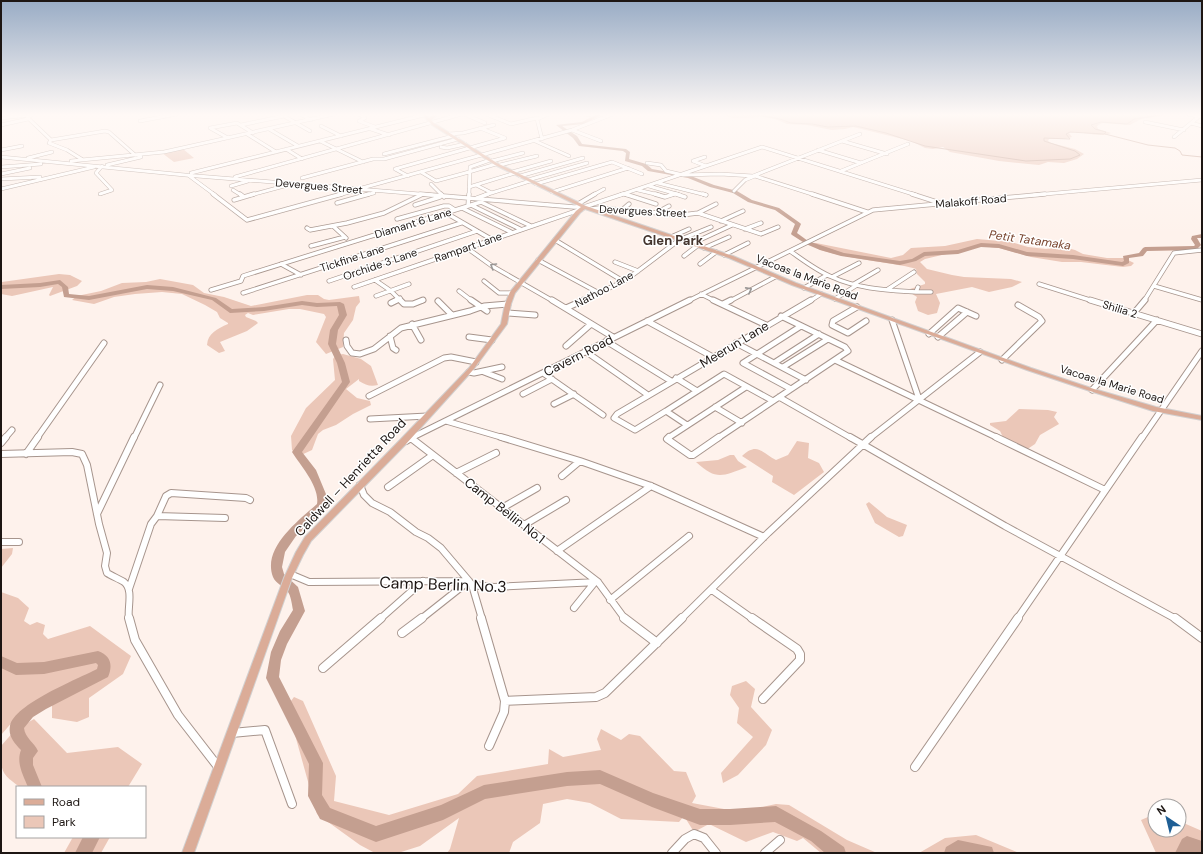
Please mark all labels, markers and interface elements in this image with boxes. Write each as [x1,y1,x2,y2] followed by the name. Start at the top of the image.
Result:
[275,175,363,197] street label: Devergues Street
[935,191,1007,211] street label: Malakoff Road
[599,202,687,220] street label: Devergues Street
[373,205,453,241] street label: Diamant 6 Lane
[988,226,1072,254] water label: Petit Tatamaka
[432,229,504,265] street label: Rampart Lane
[643,232,704,249] district label: Glen Park
[318,241,386,275] street label: Tickfine Lane
[341,245,419,283] street label: Orchide 3 Lane
[754,251,860,303] street label: Vacoas la Marie Road
[490,264,497,271] one-way arrow
[572,268,636,310] street label: Nathoo Lane
[745,288,752,295] one-way arrow
[1101,297,1139,321] street label: Shilia 2
[697,317,772,372] street label: Meerun Lane
[540,331,616,380] street label: Cavern Road
[1058,362,1166,407] street label: Vacoas la Marie Road
[291,415,410,540] street label: Caldwell – Henrietta Road
[461,474,548,547] street label: Camp Bellin No.1
[379,572,507,597] street label: Camp Berlin No.3
[16,786,146,838] legend
[52,794,80,810] text: Road
[1147,798,1187,838] north arrow
[1154,802,1169,818] text: N
[52,814,76,830] text: Park

